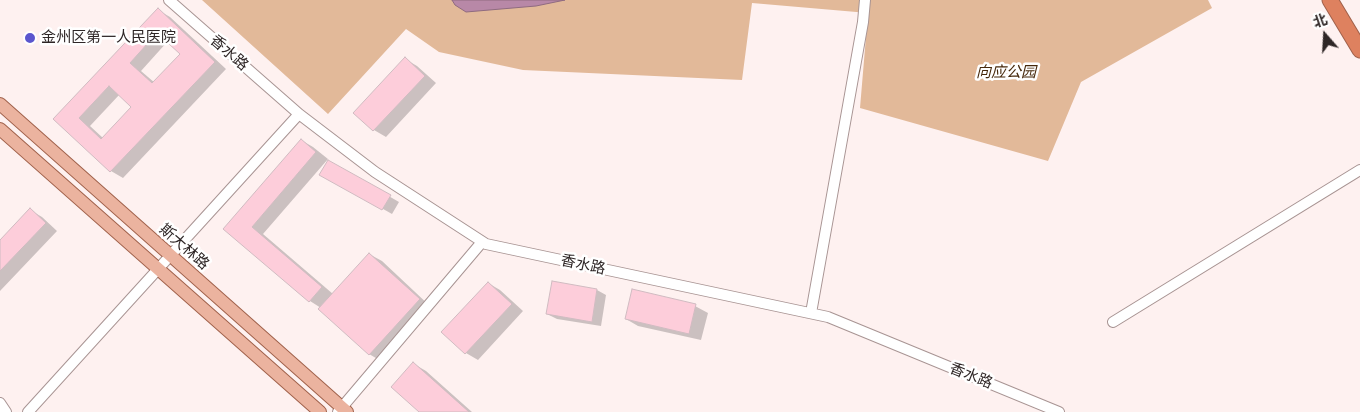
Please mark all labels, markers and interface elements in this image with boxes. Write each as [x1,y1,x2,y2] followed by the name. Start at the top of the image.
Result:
[1300,10,1350,60] north arrow
[1311,11,1329,31] text: 北
[41,29,176,47] place label: 金州区第一人民医院
[23,31,37,45] marker: 金州区第一人民医院
[206,31,252,75] street label: 香水路
[976,64,1036,82] park label: 向应公园
[155,221,213,273] street label: 斯大林路
[559,252,607,278] street label: 香水路
[947,359,995,393] street label: 香水路

